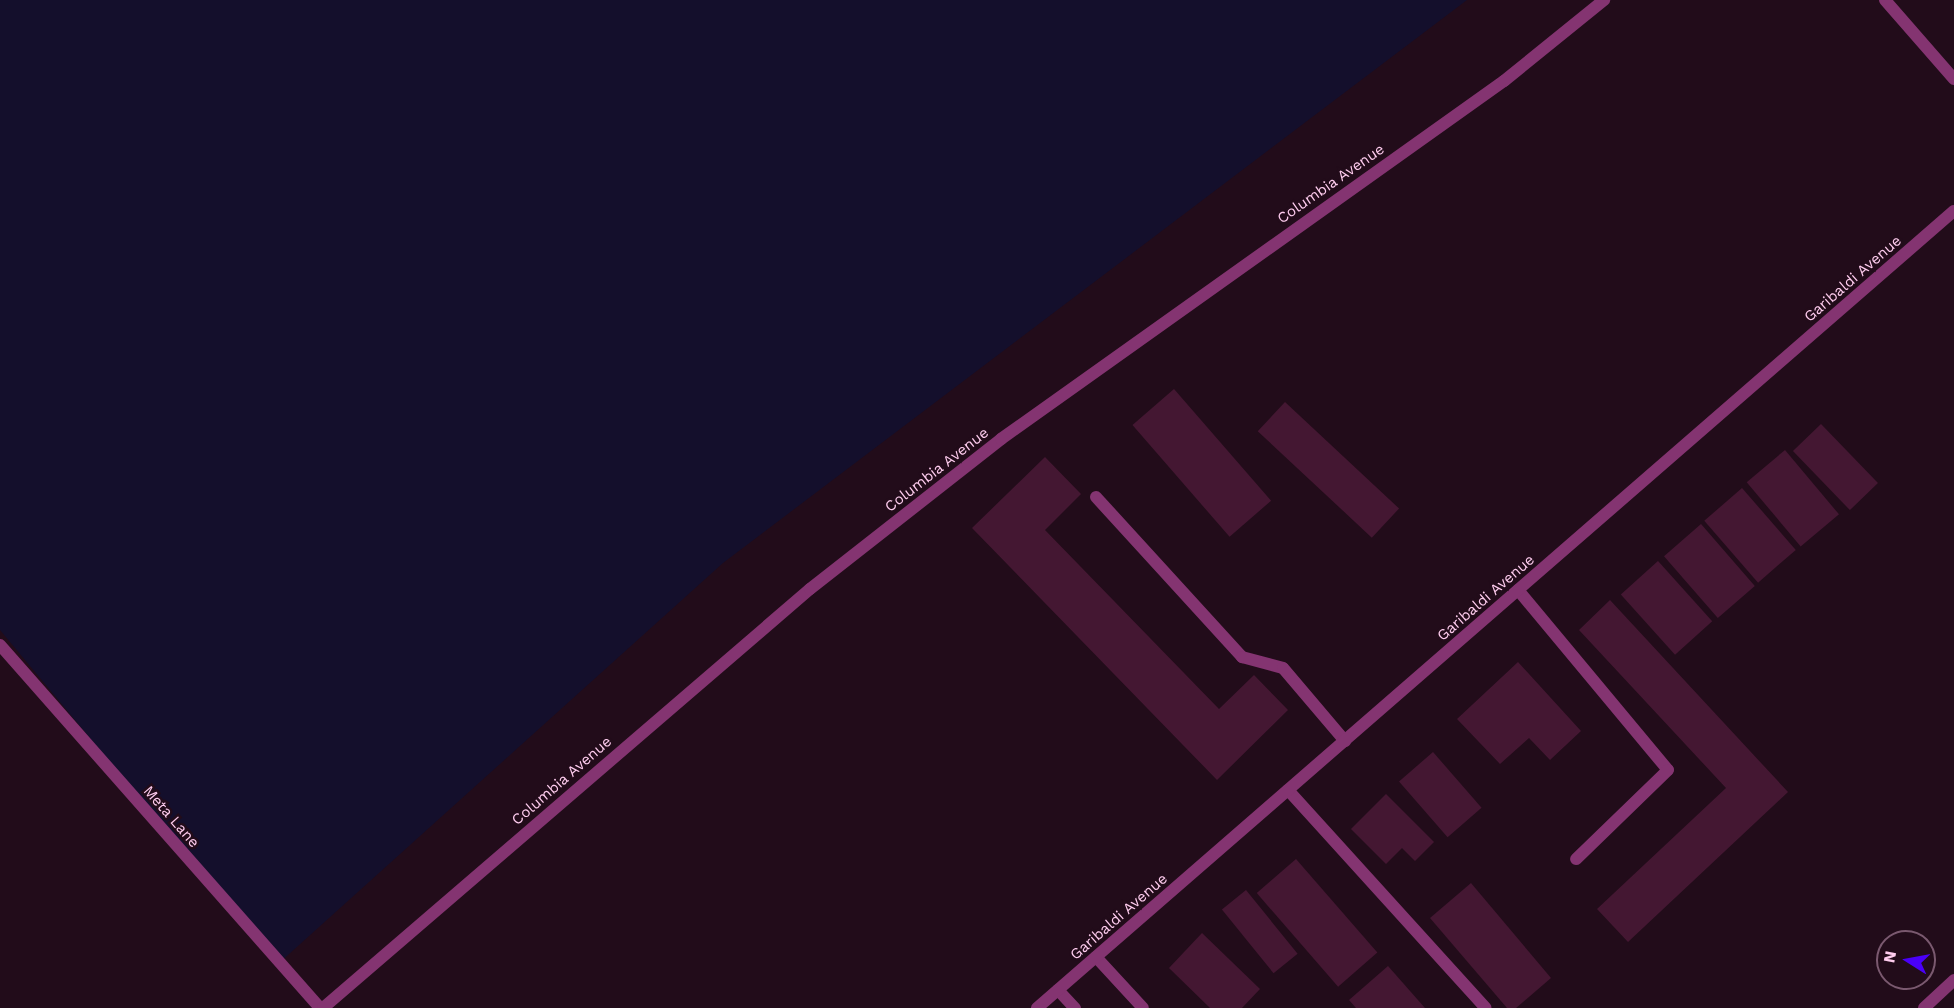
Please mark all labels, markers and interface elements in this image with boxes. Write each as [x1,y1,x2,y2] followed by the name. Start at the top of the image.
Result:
[1274,140,1388,228] street label: Columbia Avenue
[1800,232,1906,326] street label: Garibaldi Avenue
[881,424,993,516] street label: Columbia Avenue
[1433,551,1539,645] street label: Garibaldi Avenue
[508,732,616,830] street label: Columbia Avenue
[139,782,203,852] street label: Meta Lane
[1066,870,1172,964] street label: Garibaldi Avenue
[1876,930,1936,990] north arrow
[1879,949,1900,964] text: N

